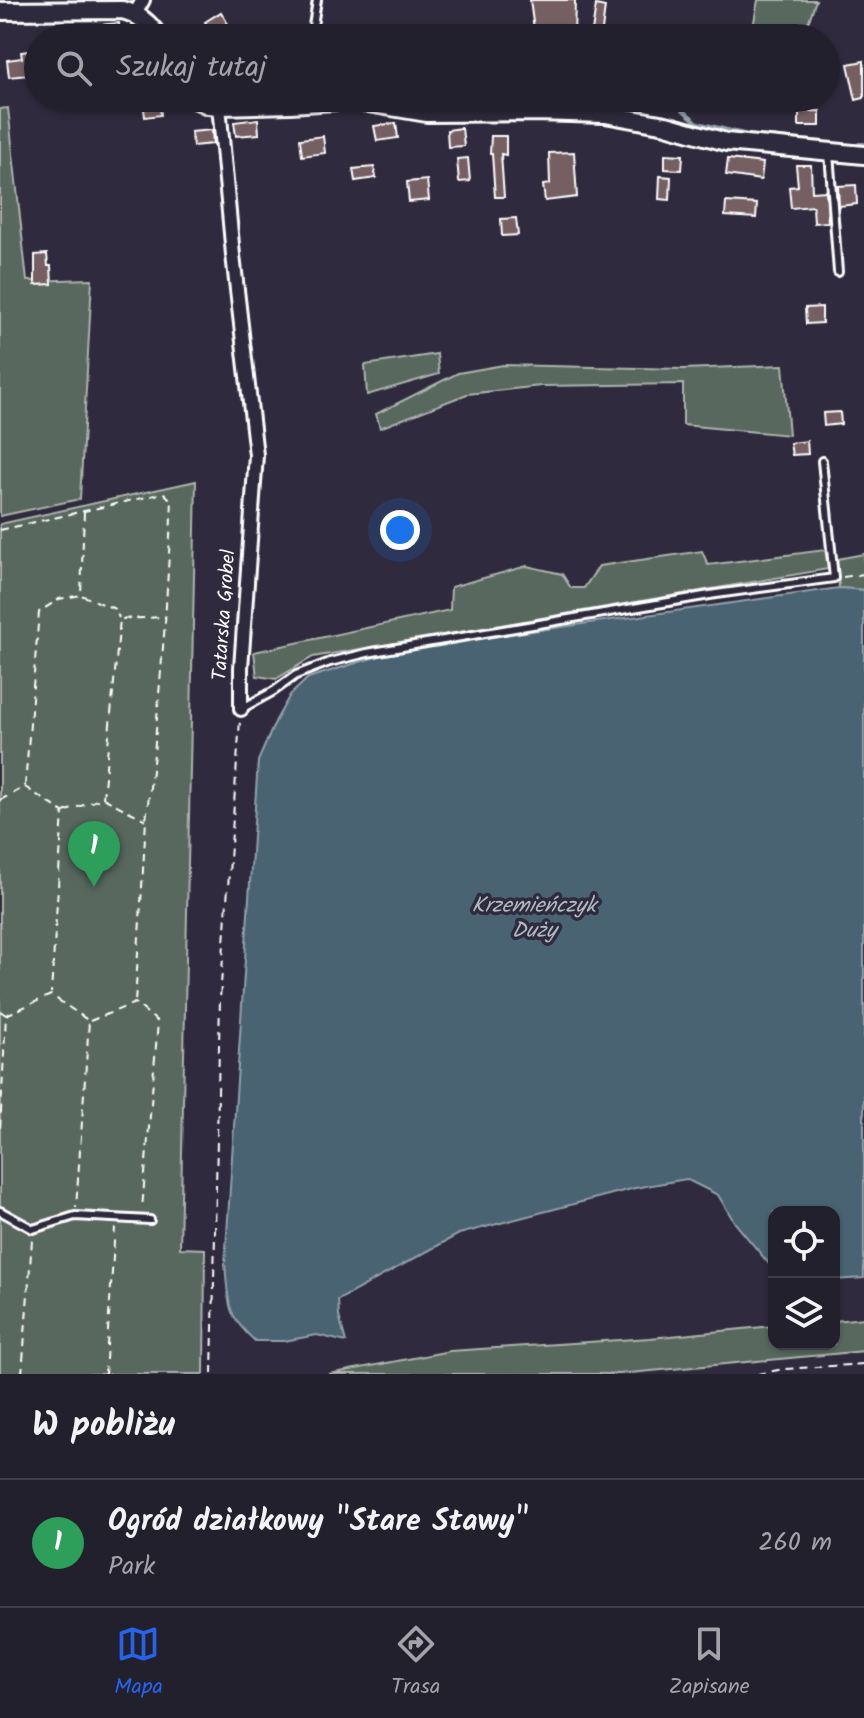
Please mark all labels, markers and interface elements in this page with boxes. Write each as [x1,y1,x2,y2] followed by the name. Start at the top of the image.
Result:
[24,24,840,112] search box
[116,44,267,92] text: Szukaj tutaj
[52,46,96,90] icon: search
[380,510,420,550] your location
[204,548,246,682] street label: Tatarska Grobel
[68,821,120,887] pin: 1
[472,889,600,949] water label: Krzemieńczyk Duży
[768,1206,840,1350] map controls
[768,1206,840,1278] button: locate
[768,1278,840,1350] button: layers
[32,1399,175,1453] text: W pobliżu
[108,1498,529,1546] text: Ogród działkowy "Stare Stawy"
[54,1522,62,1564] text: 1
[758,1522,832,1564] text: 260 m
[108,1546,155,1588] text: Park
[114,1622,163,1705] tab: Mapa
[391,1622,440,1705] tab: Trasa
[669,1622,750,1705] tab: Zapisane

